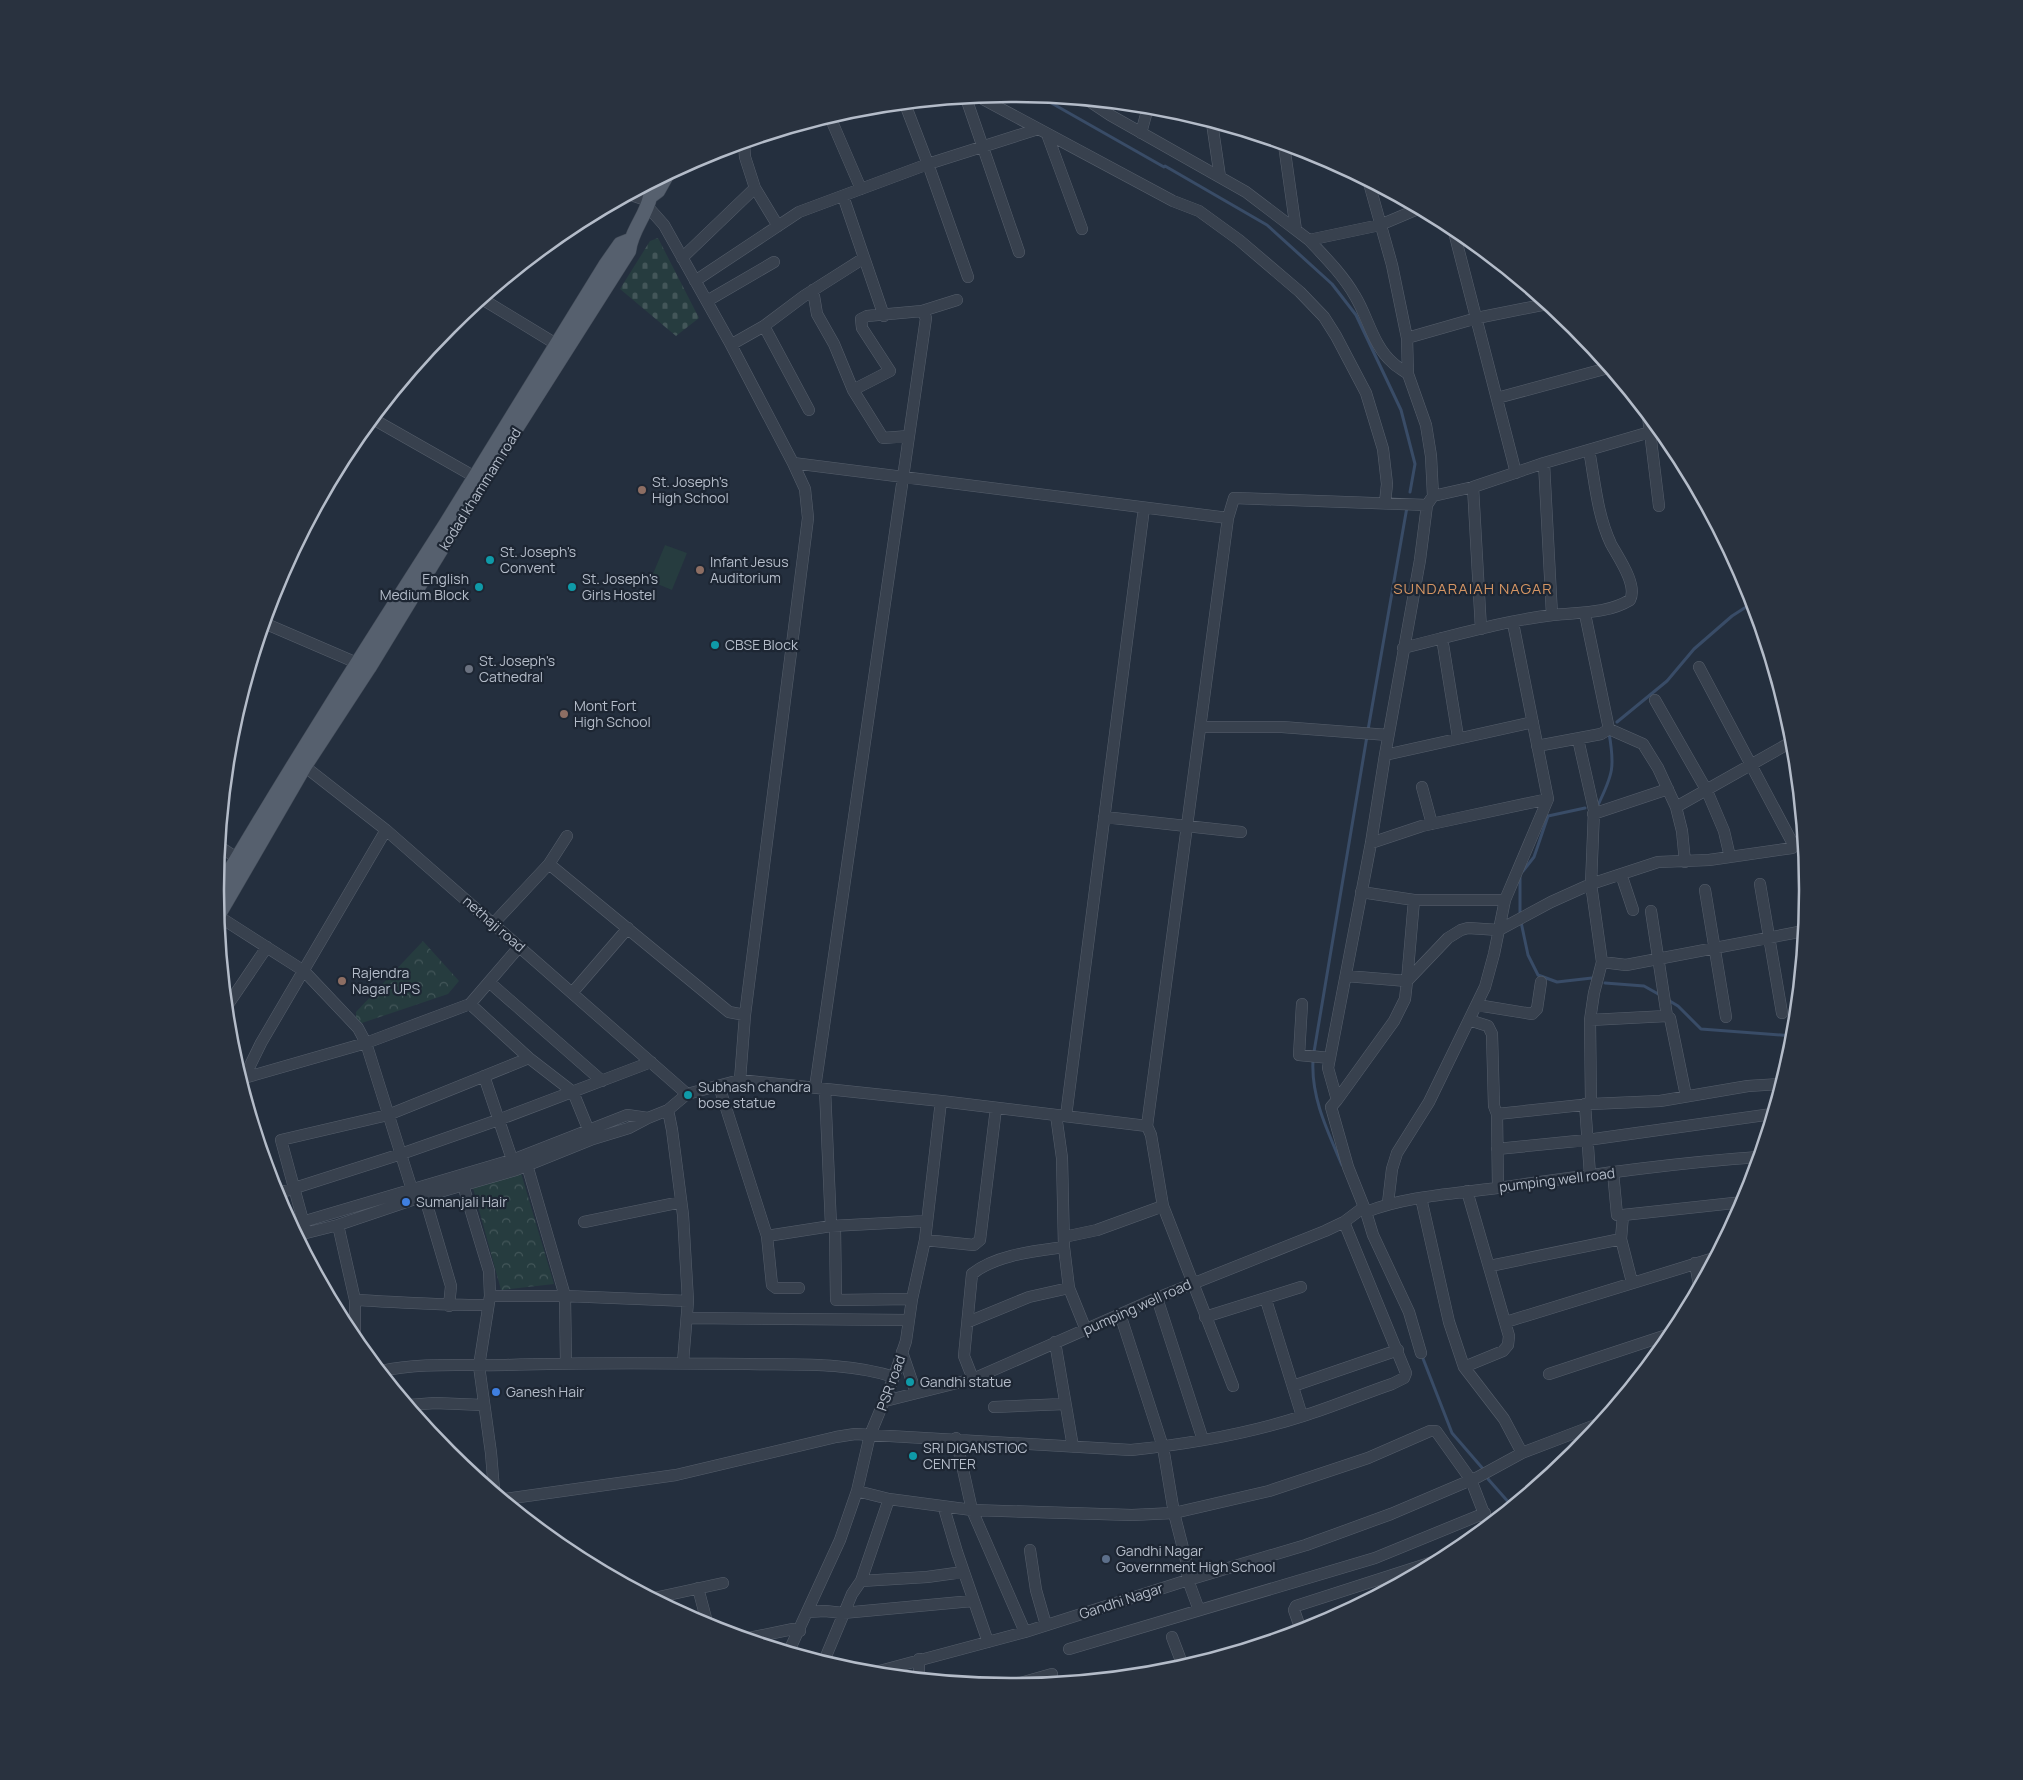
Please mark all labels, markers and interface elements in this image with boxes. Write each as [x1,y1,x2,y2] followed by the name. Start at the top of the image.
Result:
[434,424,525,553] street label: kodad khammam road
[652,472,729,507] place label: St. Joseph's High School
[636,484,648,496] marker: St. Joseph's High School
[500,542,576,577] place label: St. Joseph's Convent
[710,552,789,587] place label: Infant Jesus Auditorium
[484,554,496,566] marker: St. Joseph's Convent
[694,564,706,576] marker: Infant Jesus Auditorium
[380,569,470,604] place label: English Medium Block
[582,569,658,604] place label: St. Joseph's Girls Hostel
[1393,578,1553,599] district label: SUNDARAIAH NAGAR
[473,581,485,593] marker: English Medium Block
[566,581,578,593] marker: St. Joseph's Girls Hostel
[725,635,799,654] place label: CBSE Block
[709,639,721,651] marker: CBSE Block
[479,651,555,686] place label: St. Joseph's Cathedral
[463,663,475,675] marker: St. Joseph's Cathedral
[574,696,651,731] place label: Mont Fort High School
[558,708,570,720] marker: Mont Fort High School
[459,891,530,956] street label: nethaji road
[352,963,421,998] place label: Rajendra Nagar UPS
[336,975,348,987] marker: Rajendra Nagar UPS
[698,1077,811,1112] place label: Subhash chandra bose statue
[682,1089,694,1101] marker: Subhash chandra bose statue
[1498,1163,1616,1196] street label: pumping well road
[416,1192,507,1211] place label: Sumanjali Hair
[400,1196,412,1208] marker: Sumanjali Hair
[1080,1274,1194,1339] street label: pumping well road
[872,1352,909,1413] street label: PSR road
[920,1372,1011,1391] place label: Gandhi statue
[904,1376,916,1388] marker: Gandhi statue
[506,1382,584,1401] place label: Ganesh Hair
[490,1386,502,1398] marker: Ganesh Hair
[923,1438,1028,1473] place label: SRI DIGANSTIOC CENTER
[907,1450,919,1462] marker: SRI DIGANSTIOC CENTER
[1116,1541,1276,1576] place label: Gandhi Nagar Government High School
[1100,1553,1112,1565] marker: Gandhi Nagar Government High School
[1077,1578,1165,1623] street label: Gandhi Nagar

